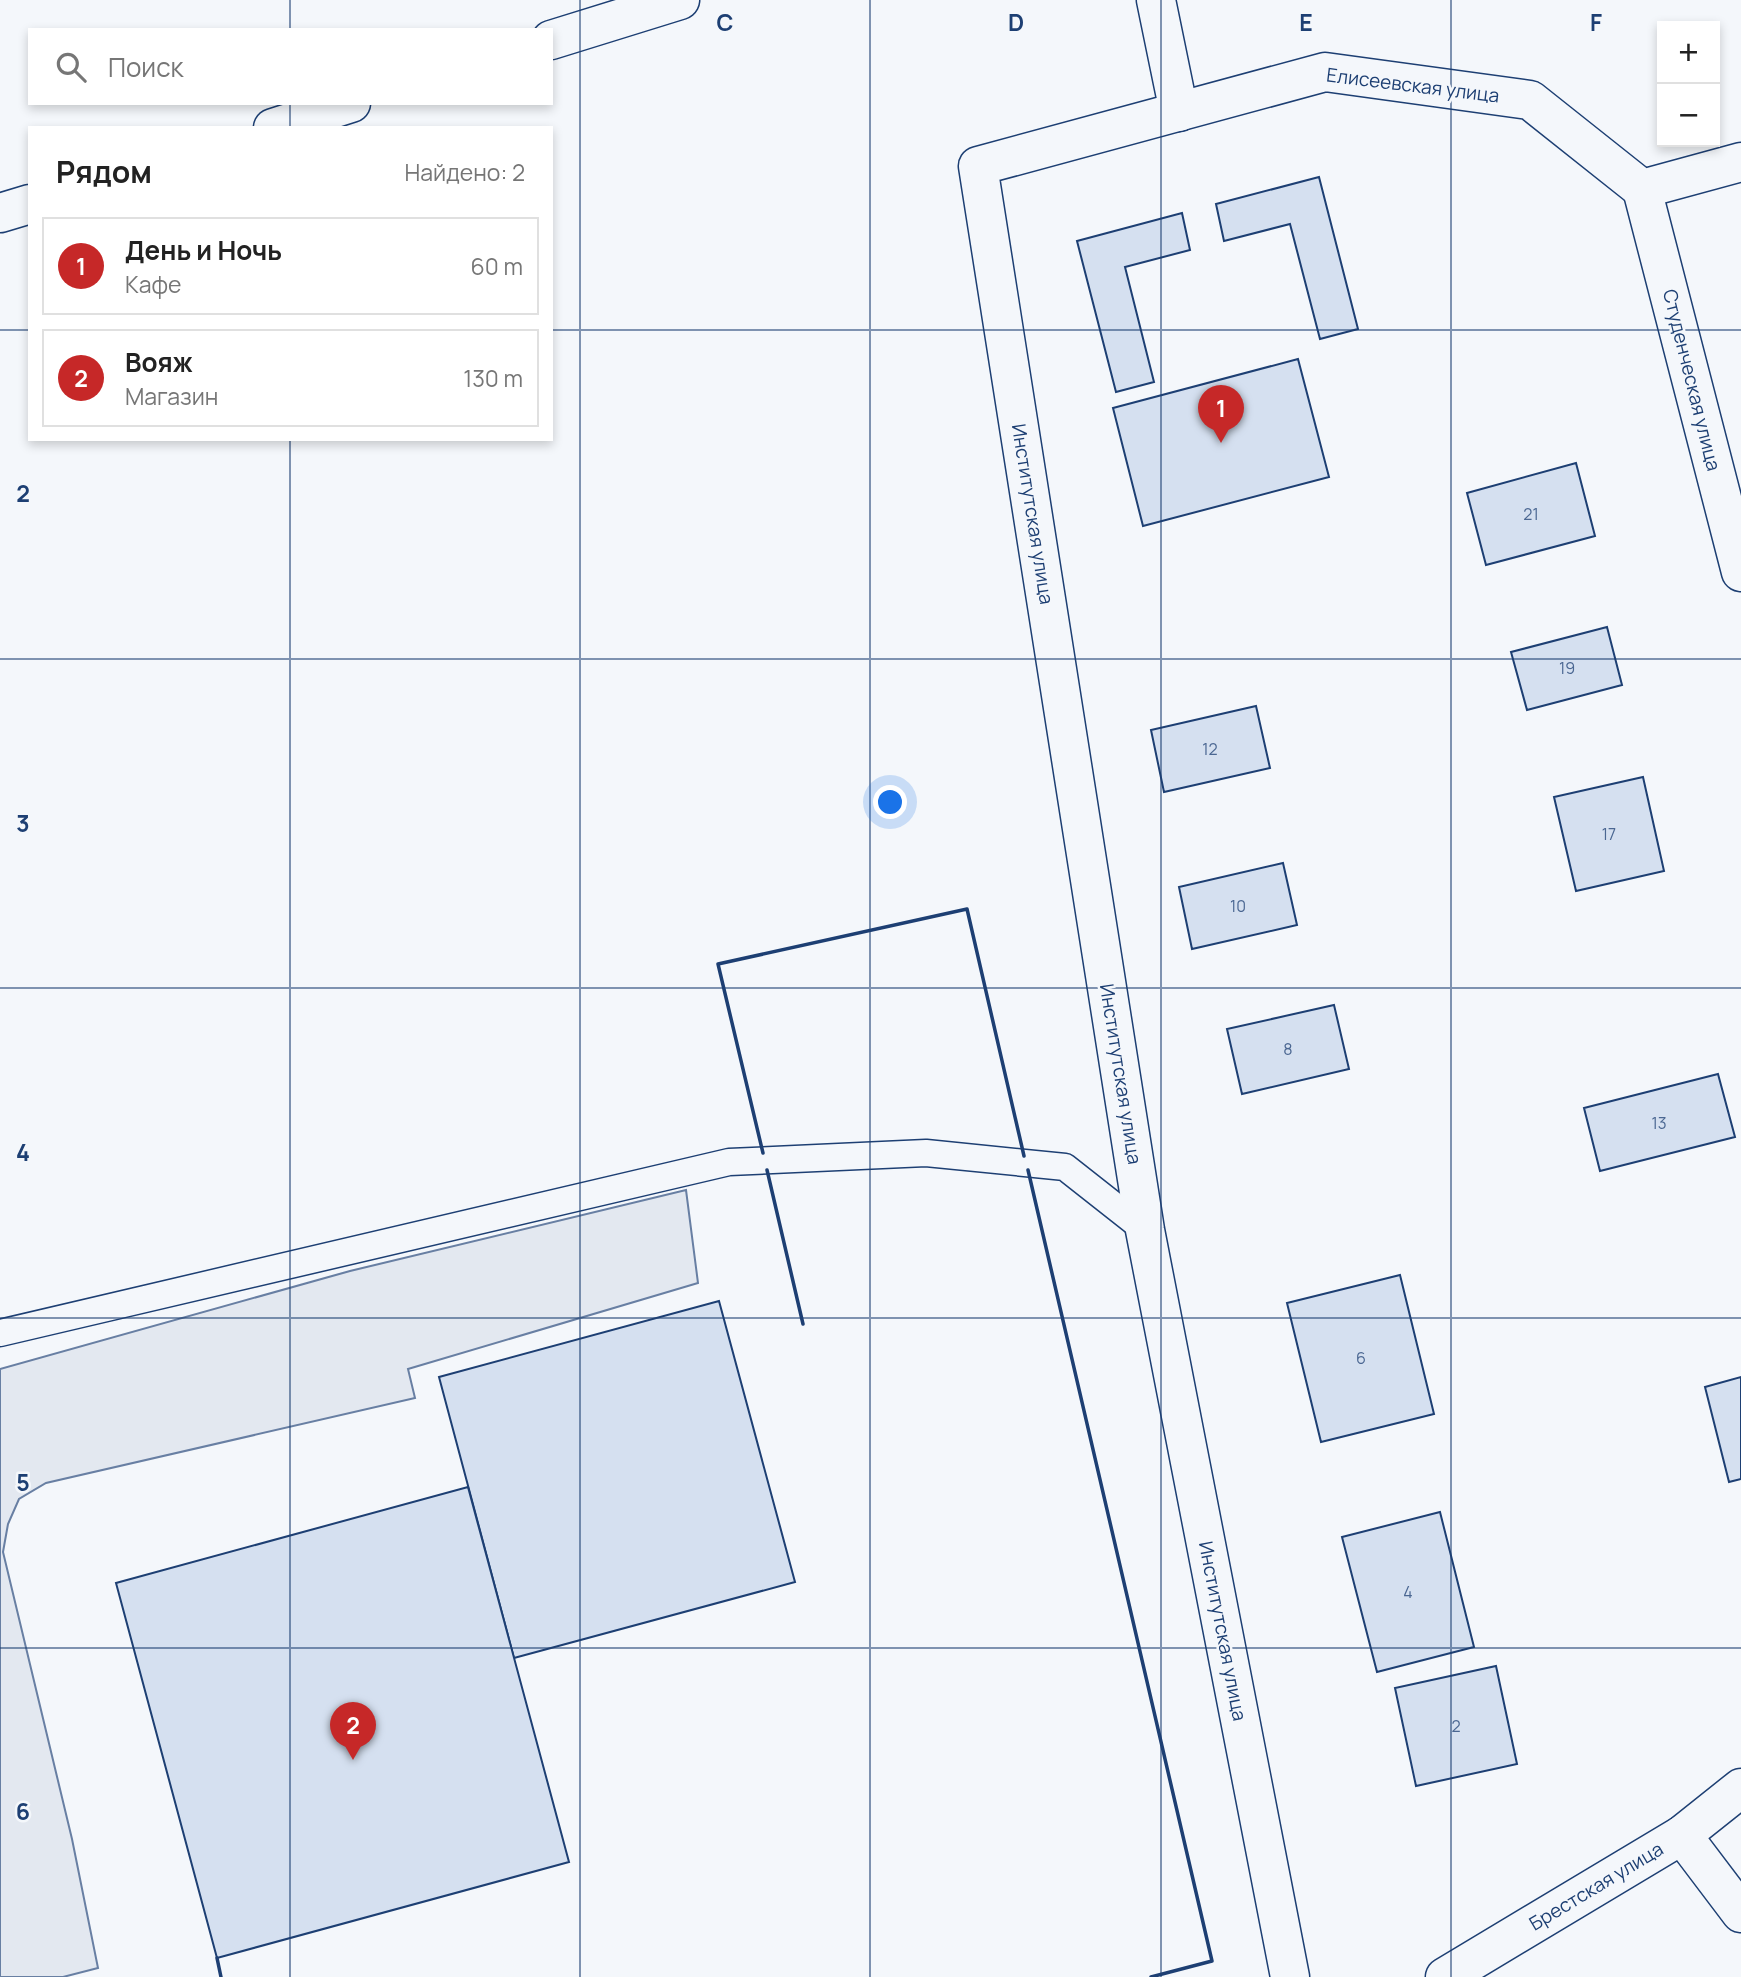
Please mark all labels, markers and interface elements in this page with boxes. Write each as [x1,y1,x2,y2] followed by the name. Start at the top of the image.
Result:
[717,6,734,38] text: C
[1008,6,1024,38] text: D
[1299,6,1313,38] text: E
[1590,6,1602,38] text: F
[1657,21,1720,147] map controls
[1657,21,1720,84] button: +
[28,28,553,105] search box
[52,48,90,86] icon: search
[108,49,183,85] text: Поиск
[1325,61,1501,109] street label: Елисеевская улица
[1657,84,1720,147] button: −
[56,151,152,192] text: Рядом
[404,156,525,188] text: Найдено: 2
[125,232,282,268] text: День и Ночь
[76,250,86,282] text: 1
[471,250,523,282] text: 60 m
[125,268,181,300] text: Кафе
[1657,286,1727,474] street label: Студенческая улица
[125,344,193,380] text: Вояж
[74,362,88,394] text: 2
[463,362,523,394] text: 130 m
[125,380,218,412] text: Магазин
[1198,385,1244,443] pin: 1
[1006,422,1060,606] street label: Институтская улица
[16,477,30,509] text: 2
[1523,503,1539,525] house number: 21
[1559,657,1575,679] house number: 19
[1202,738,1218,760] house number: 12
[873,785,907,819] your location
[16,807,30,839] text: 3
[1602,823,1616,845] house number: 17
[1230,895,1246,917] house number: 10
[1094,982,1148,1166] street label: Институтская улица
[1283,1038,1293,1060] house number: 8
[1651,1112,1667,1134] house number: 13
[16,1136,30,1168] text: 4
[1356,1347,1366,1369] house number: 6
[16,1466,30,1498] text: 5
[1193,1539,1253,1723] street label: Институтская улица
[1403,1581,1413,1603] house number: 4
[330,1702,376,1760] pin: 2
[1451,1715,1461,1737] house number: 2
[16,1795,30,1827] text: 6
[1524,1836,1668,1936] street label: Брестская улица

